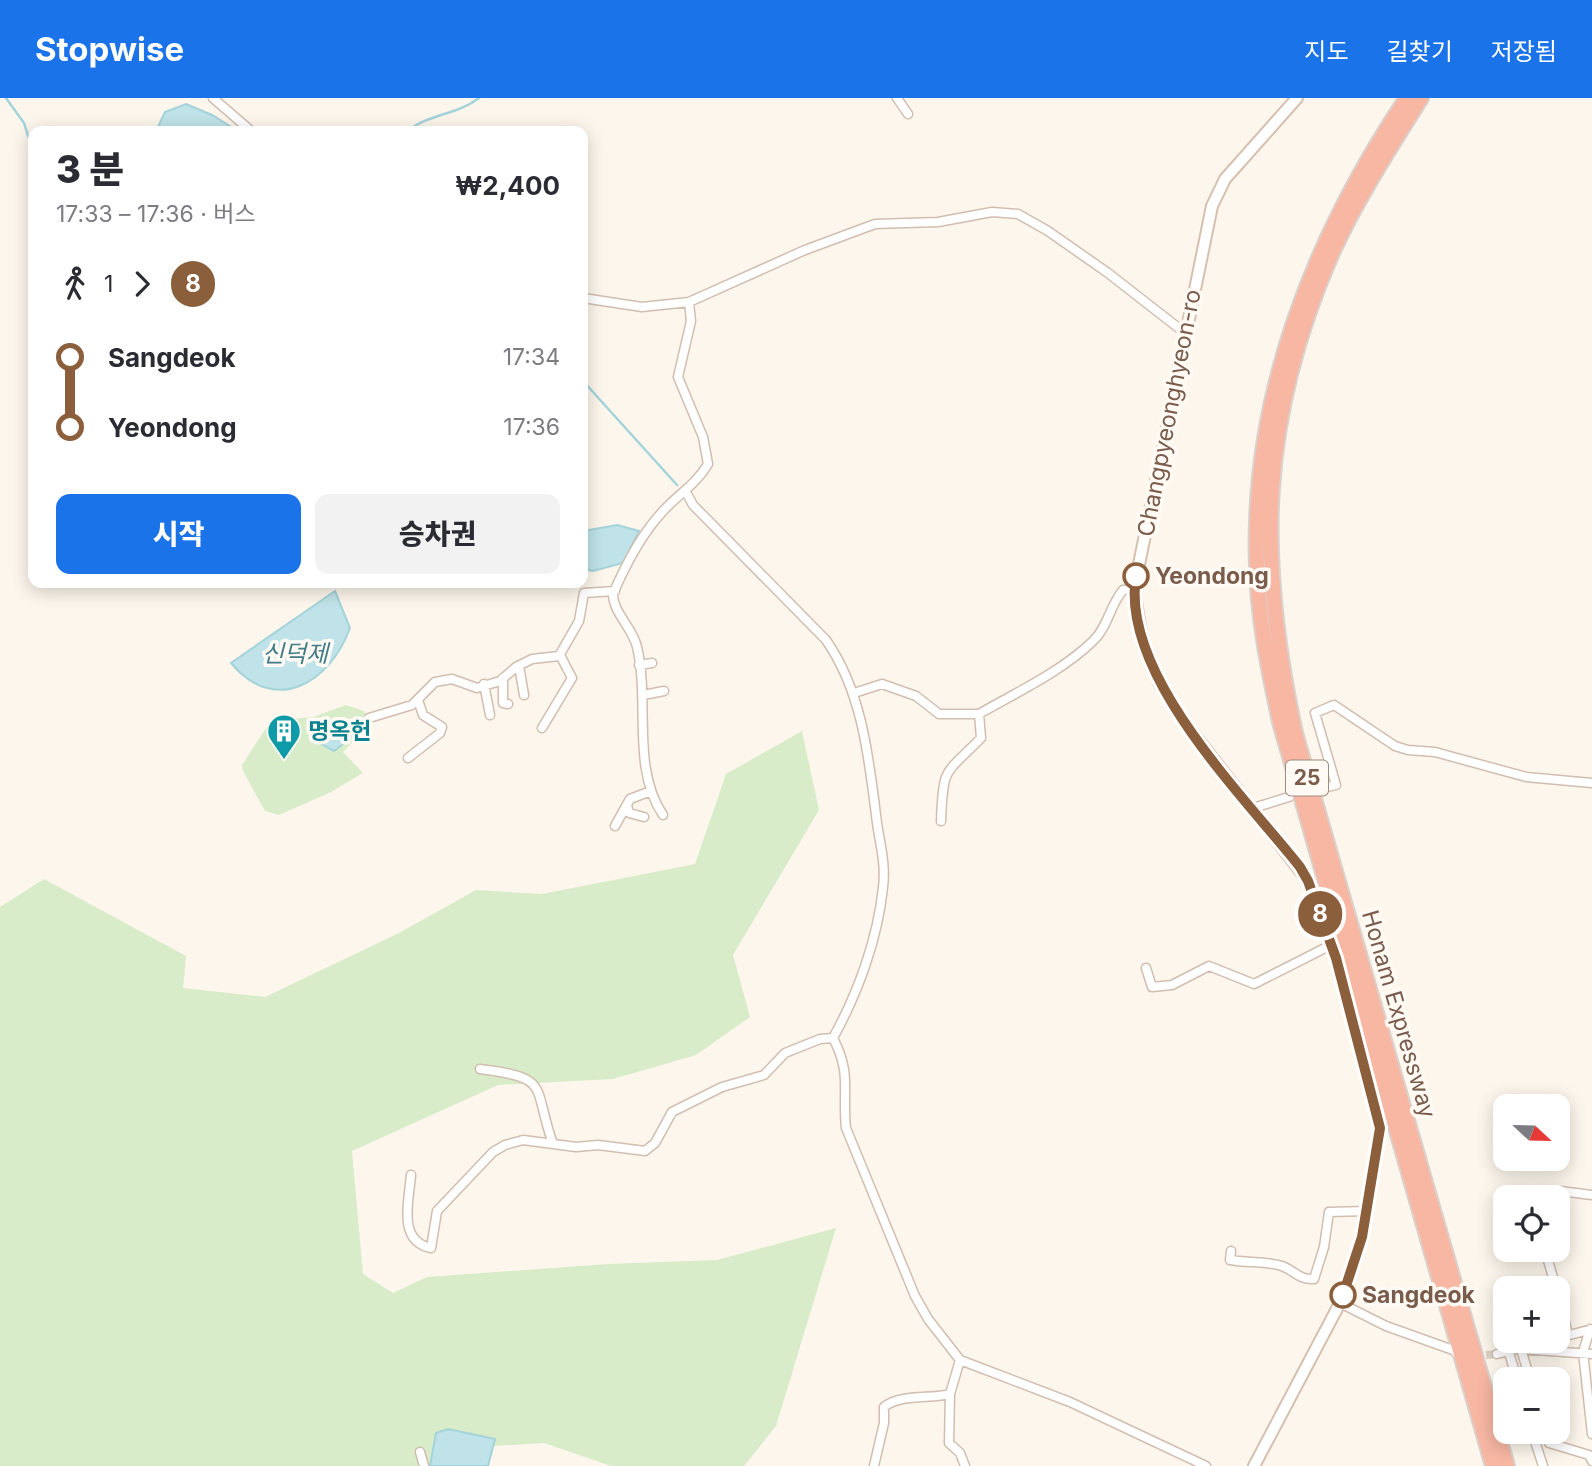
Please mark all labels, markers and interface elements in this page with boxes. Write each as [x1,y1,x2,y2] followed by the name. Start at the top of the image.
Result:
[35,29,184,69] text: Stopwise
[1304,37,1349,66] text: 지도
[1387,37,1453,66] text: 길찾기
[1491,37,1557,66] text: 저장됨
[56,146,124,192] text: 3 분
[455,170,560,201] text: ₩2,400
[56,200,256,228] text: 17:33 – 17:36 · 버스
[56,265,94,303] icon: walk
[123,265,161,303] icon: forward
[185,269,201,298] text: 8
[104,270,113,298] text: 1
[1131,287,1207,539] street label: Changpyeonghyeon-ro
[108,342,236,373] text: Sangdeok
[503,343,560,371] text: 17:34
[108,412,237,443] text: Yeondong
[503,413,560,441] text: 17:36
[56,494,301,574] button: 시작
[315,494,560,574] button: 승차권
[1155,562,1269,590] place label: Yeondong
[1123,563,1149,589] marker: Yeondong
[262,639,331,668] water label: 신덕제
[265,712,303,761] building icon: 명옥헌
[308,717,371,745] place label: 명옥헌
[1286,760,1328,796] road number: 25
[1297,891,1343,937] line badge: 8
[1312,899,1328,928] text: 8
[1356,907,1442,1121] street label: Honam Expressway
[1493,1094,1570,1171] north arrow
[1493,1094,1570,1444] map controls
[1493,1185,1570,1262] button: locate
[1493,1276,1570,1353] button: +
[1362,1281,1476,1309] place label: Sangdeok
[1330,1282,1356,1308] marker: Sangdeok
[1493,1367,1570,1444] button: −

